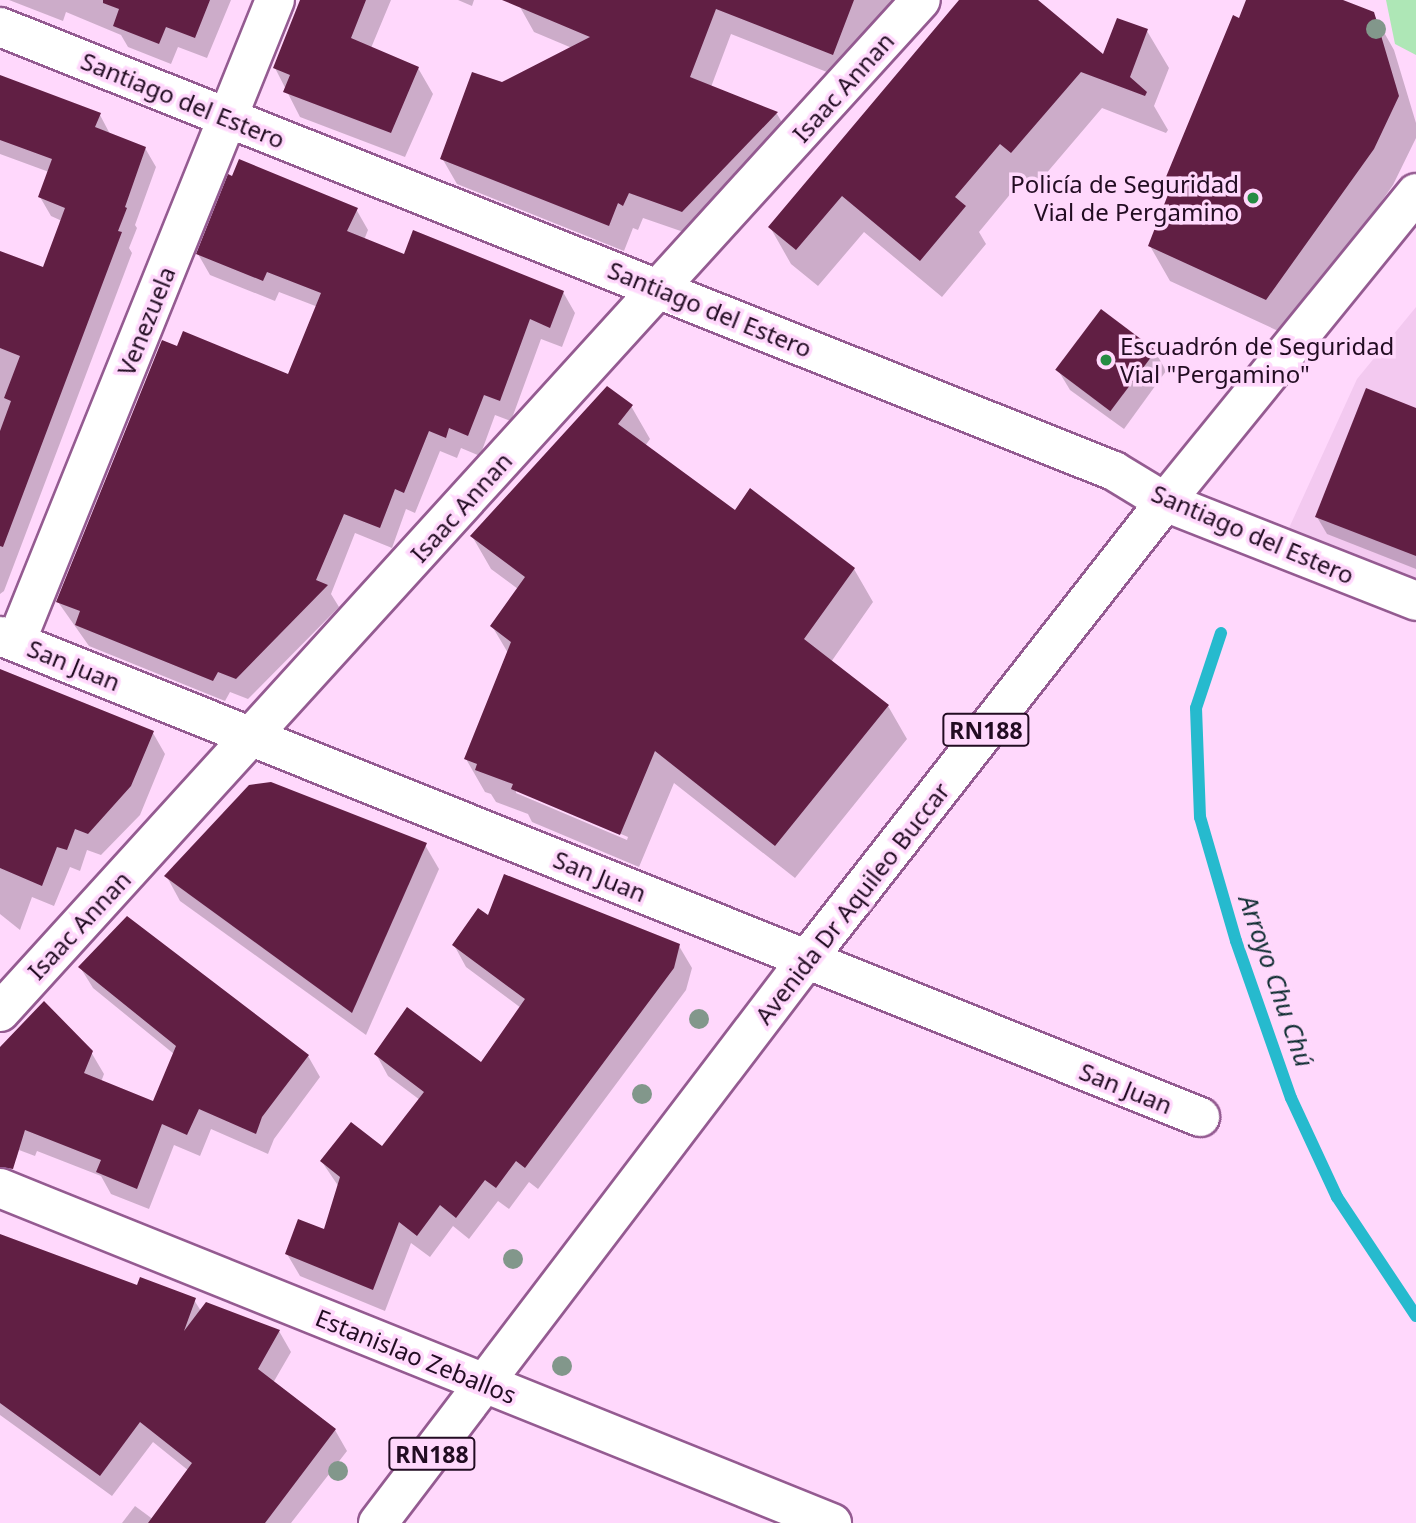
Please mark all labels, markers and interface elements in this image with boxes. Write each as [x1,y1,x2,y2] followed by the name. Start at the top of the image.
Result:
[786,26,900,148] street label: Isaac Annan
[77,46,289,154] street label: Santiago del Estero
[1010,170,1239,226] place label: Policía de Seguridad Vial de Pergamino
[1245,190,1261,206] marker: Policía de Seguridad Vial de Pergamino
[604,255,816,363] street label: Santiago del Estero
[111,262,181,380] street label: Venezuela
[1120,332,1394,388] place label: Escuadrón de Seguridad Vial "Pergamino"
[1098,352,1114,368] marker: Escuadrón de Seguridad Vial "Pergamino"
[404,446,518,568] street label: Isaac Annan
[1147,478,1359,590] street label: Santiago del Estero
[23,633,125,697] street label: San Juan
[942,710,1030,750] road number: RN188
[749,776,955,1030] street label: Avenida Dr Aquileo Buccar
[549,844,651,908] street label: San Juan
[22,865,136,985] street label: Isaac Annan
[1232,891,1320,1071] water label: Arroyo Chu Chú
[1075,1056,1177,1120] street label: San Juan
[311,1303,521,1409] street label: Estanislao Zeballos
[388,1434,476,1474] road number: RN188

